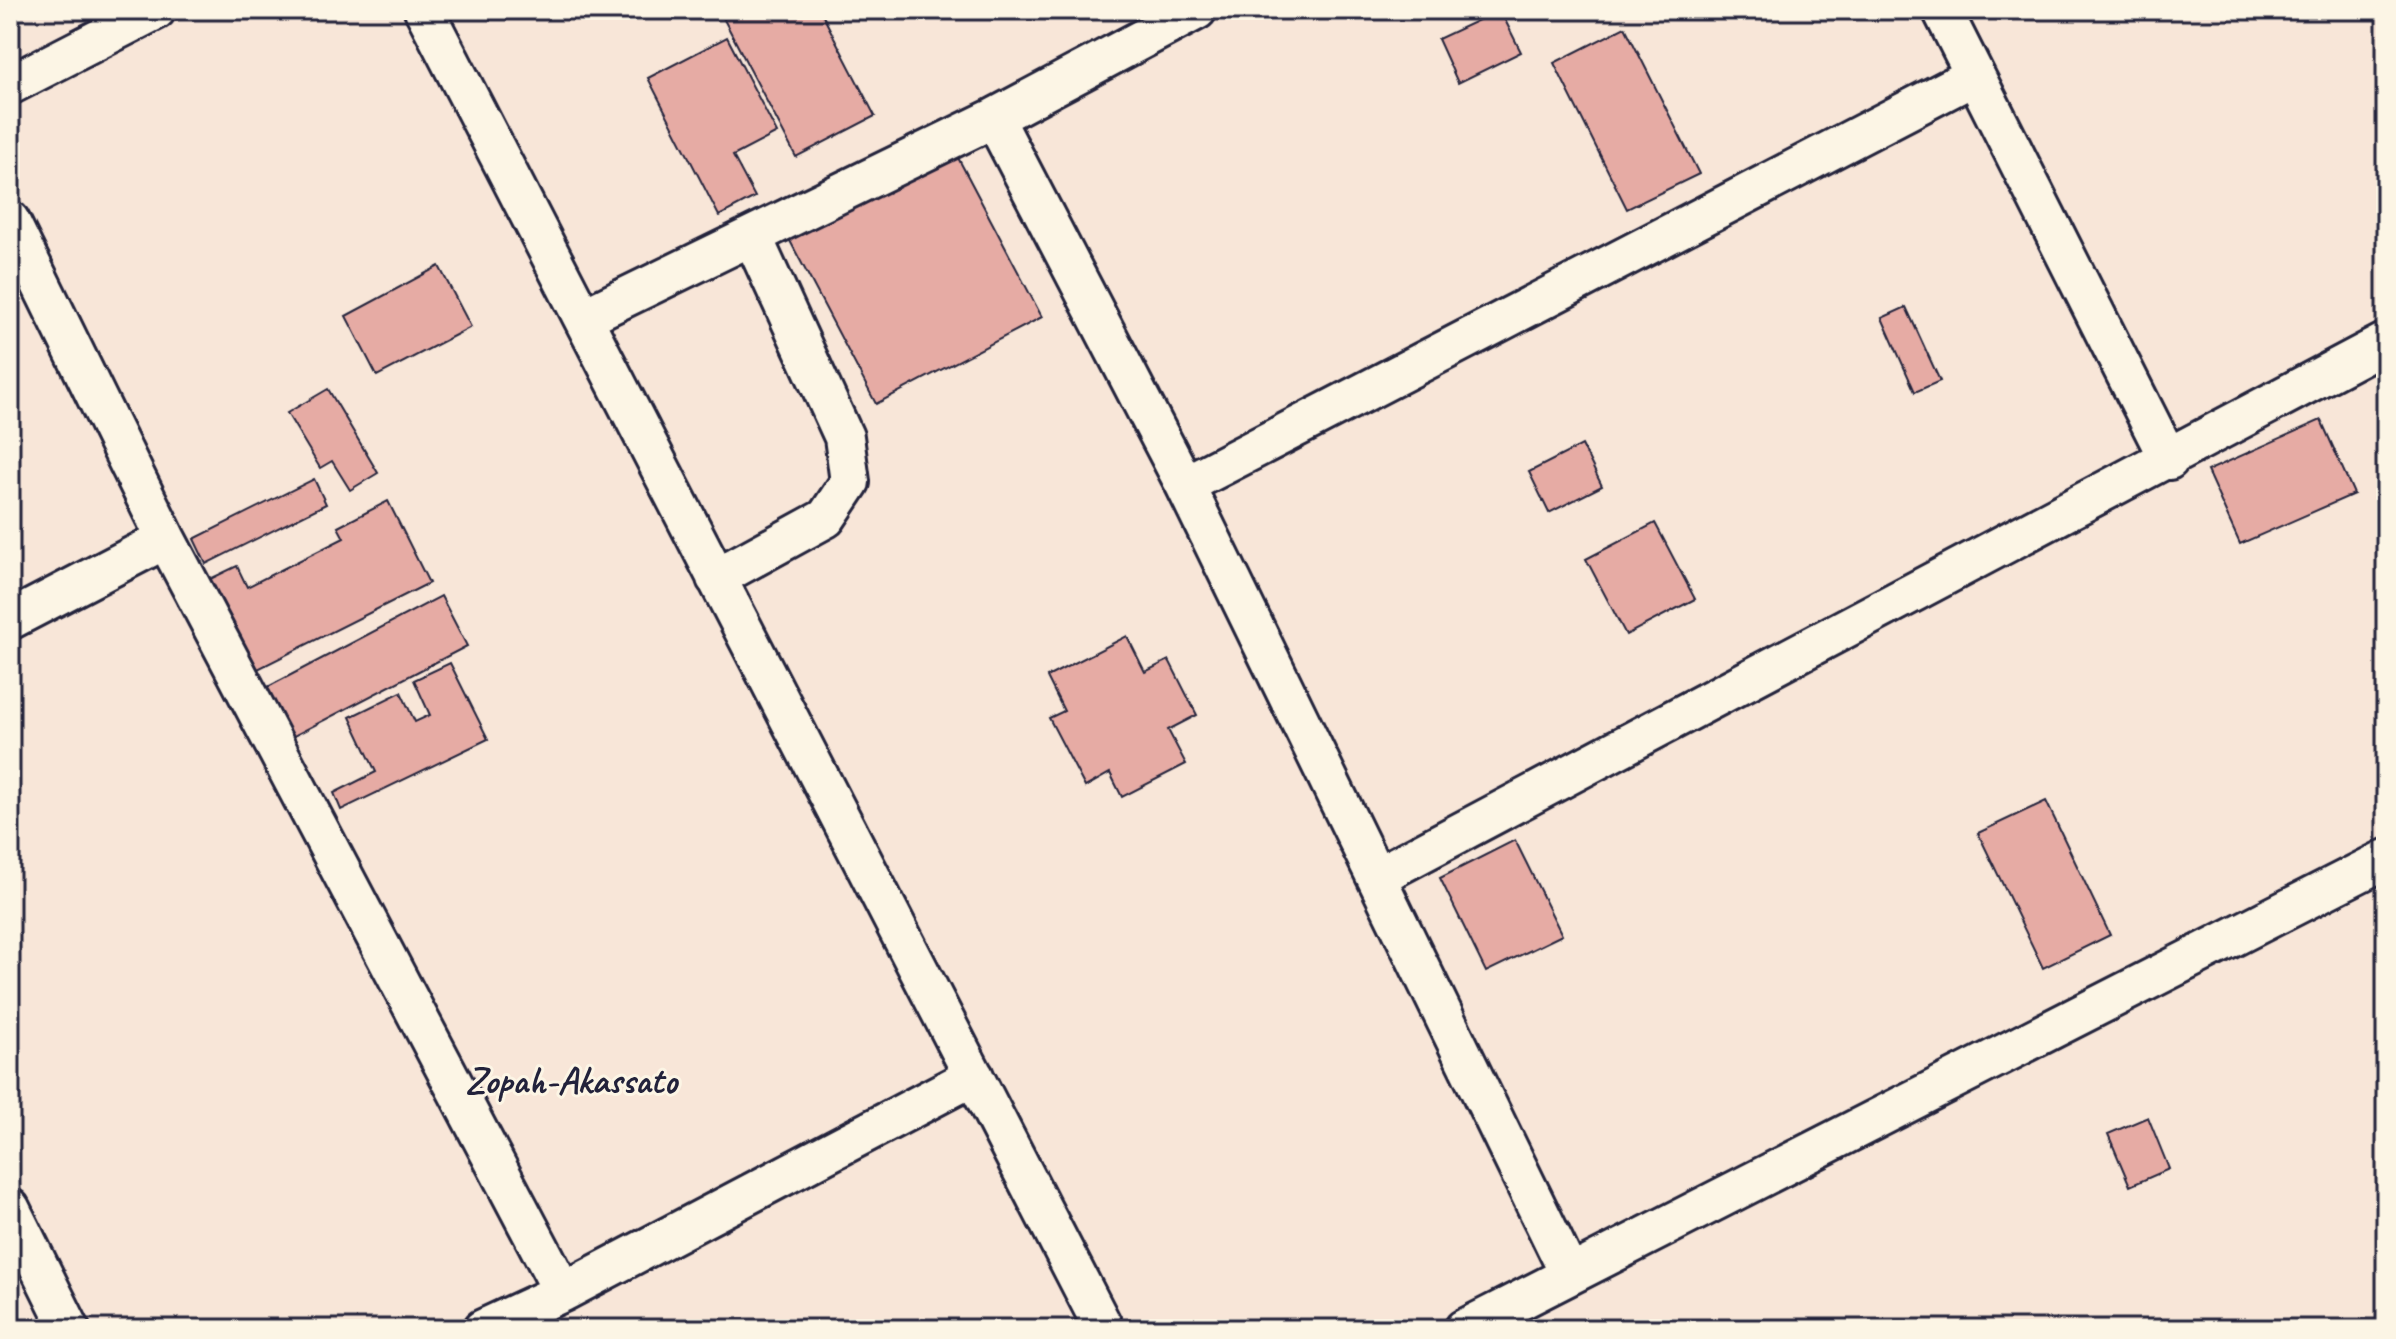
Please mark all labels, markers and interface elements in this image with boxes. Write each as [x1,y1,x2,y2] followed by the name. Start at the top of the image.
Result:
[465,1057,679,1104] district label: Zopah-Akassato

